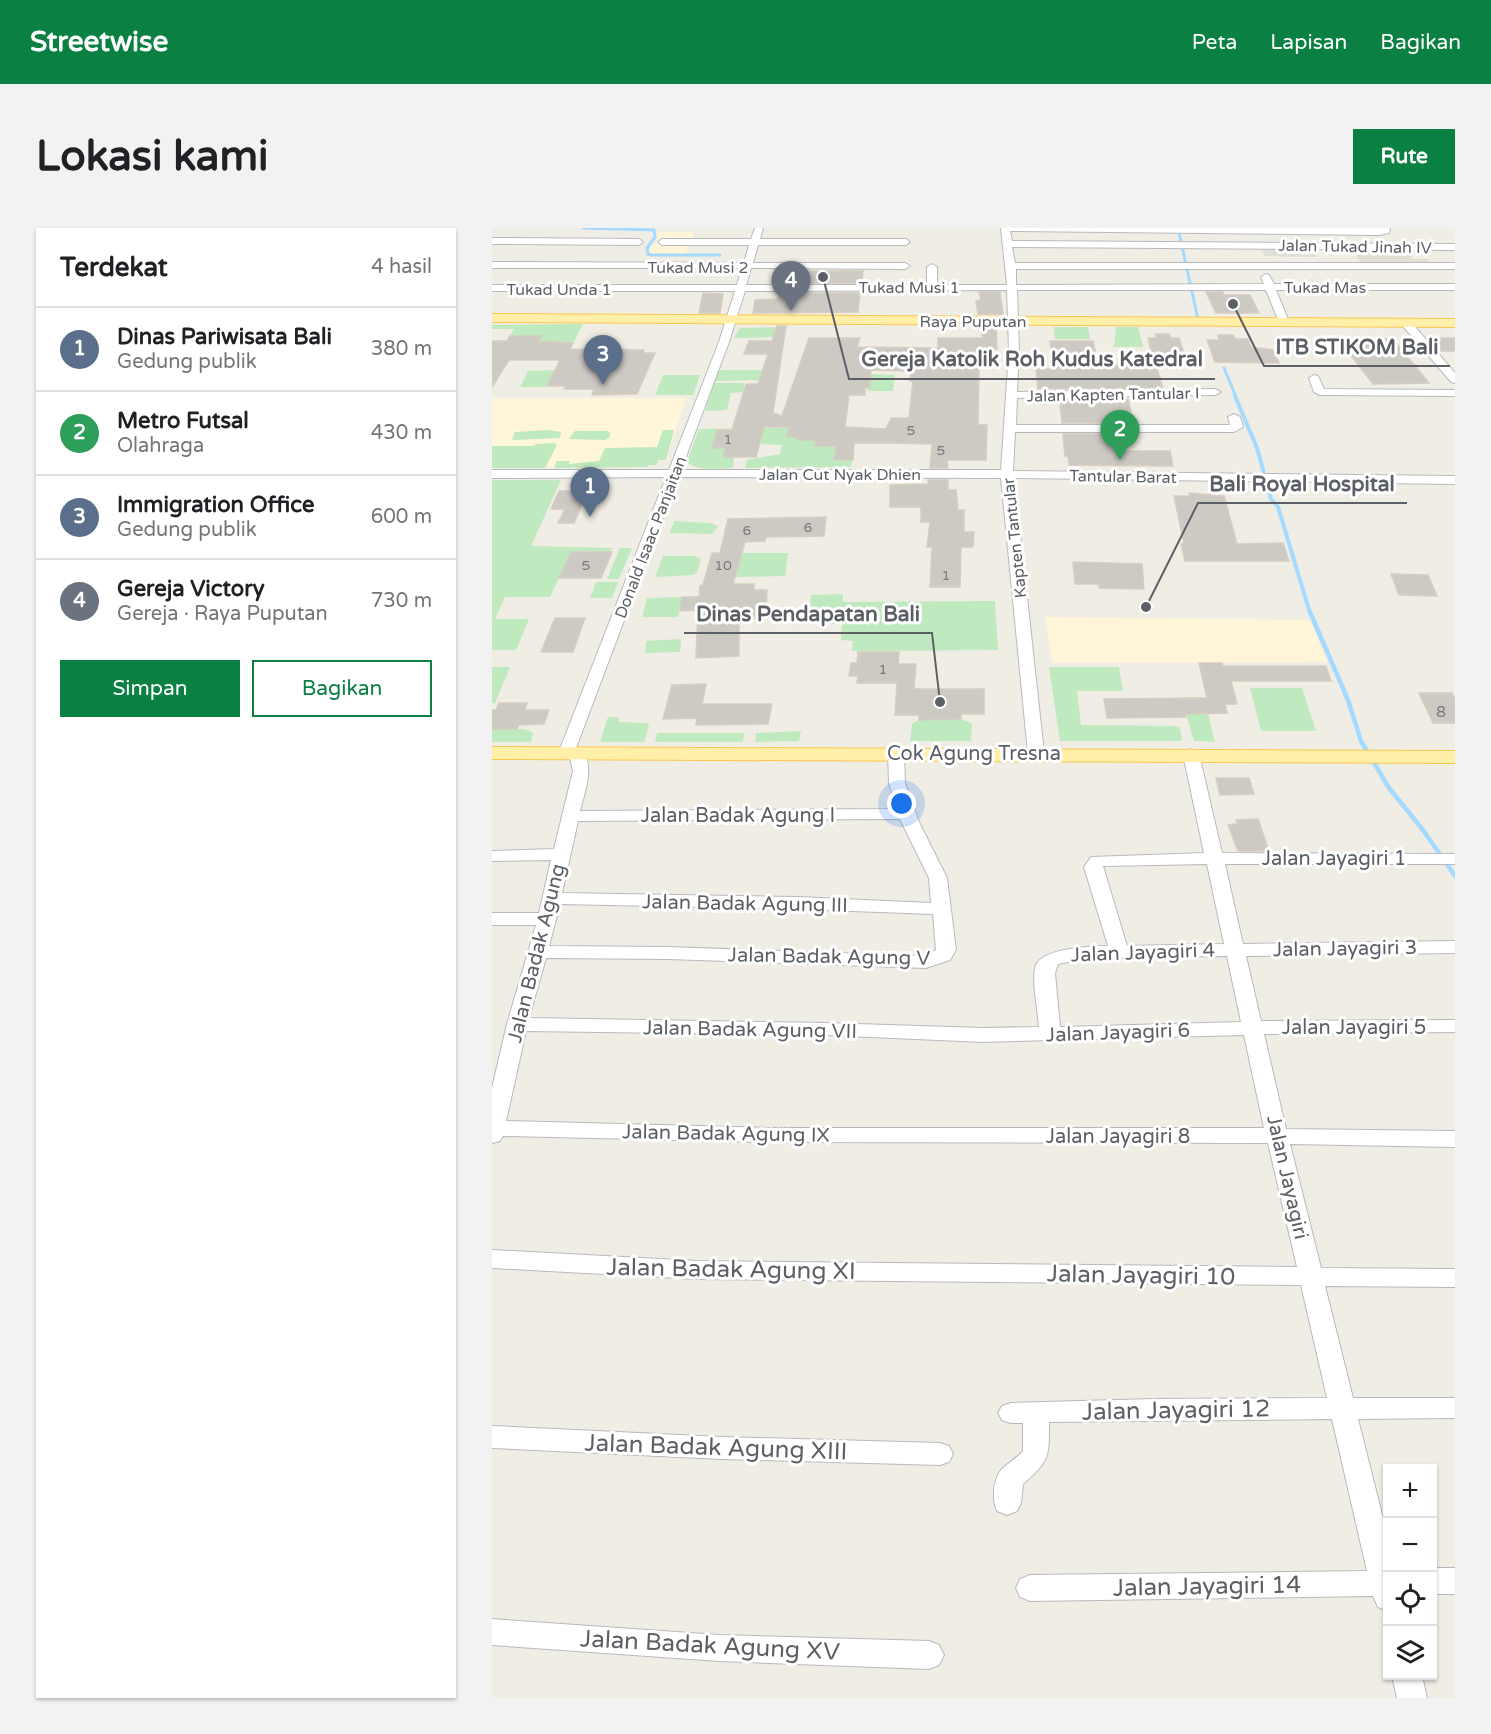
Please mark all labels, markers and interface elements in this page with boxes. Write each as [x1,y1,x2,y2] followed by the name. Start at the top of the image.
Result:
[30,25,168,59] text: Streetwise
[1192,30,1237,55] text: Peta
[1270,30,1347,55] text: Lapisan
[1380,30,1461,55] text: Bagikan
[1353,129,1455,184] button: Rute
[36,131,268,182] text: Lokasi kami
[1278,236,1432,258] street label: Jalan Tukad Jinah IV
[60,252,168,283] text: Terdekat
[371,255,432,279] text: 4 hasil
[647,258,749,278] street label: Tukad Musi 2
[772,262,810,311] pin: 4
[858,278,960,298] street label: Tukad Musi 1
[1284,278,1366,298] street label: Tukad Mas
[506,280,612,300] street label: Tukad Unda 1
[920,312,1026,332] street label: Raya Puputan
[117,324,332,350] text: Dinas Pariwisata Bali
[1264,327,1450,366] callout: ITB STIKOM Bali
[1276,335,1438,360] text: ITB STIKOM Bali
[584,336,622,385] pin: 3
[73,337,86,361] text: 1
[371,337,432,361] text: 380 m
[849,340,1215,379] callout: Gereja Katolik Roh Kudus Katedral
[861,347,1203,372] text: Gereja Katolik Roh Kudus Katedral
[117,350,257,374] text: Gedung publik
[1026,383,1200,407] street label: Jalan Kapten Tantular I
[117,408,249,434] text: Metro Futsal
[1100,410,1140,460] pin: 2
[73,421,86,445] text: 2
[371,421,432,445] text: 430 m
[907,422,915,439] house number: 5
[724,431,732,448] house number: 1
[117,434,204,458] text: Olahraga
[937,442,945,459] house number: 5
[611,453,691,621] street label: Donald Isaac Panjaitan
[1198,464,1407,503] callout: Bali Royal Hospital
[759,465,921,485] street label: Jalan Cut Nyak Dhien
[1069,466,1177,488] street label: Tantular Barat
[570,468,610,517] pin: 1
[1209,472,1395,497] text: Bali Royal Hospital
[999,476,1031,599] street label: Kapten Tantular
[117,492,314,518] text: Immigration Office
[73,505,86,529] text: 3
[371,505,432,529] text: 600 m
[117,518,257,542] text: Gedung publik
[804,519,813,536] house number: 6
[743,522,752,539] house number: 6
[582,557,590,574] house number: 5
[714,557,732,574] house number: 10
[942,567,950,584] house number: 1
[117,576,264,602] text: Gereja Victory
[73,589,86,613] text: 4
[371,589,432,613] text: 730 m
[684,594,932,633] callout: Dinas Pendapatan Bali
[117,602,328,626] text: Gereja · Raya Puputan
[696,602,920,627] text: Dinas Pendapatan Bali
[60,660,240,717] button: Simpan
[252,660,432,717] button: Bagikan
[879,661,887,678] house number: 1
[1436,702,1446,722] house number: 8
[887,742,1061,766] street label: Cok Agung Tresna
[887,789,916,818] your location
[641,804,835,828] street label: Jalan Badak Agung I
[1262,847,1406,871] street label: Jalan Jayagiri 1
[503,861,571,1045] street label: Jalan Badak Agung
[642,890,848,918] street label: Jalan Badak Agung III
[1273,936,1417,962] street label: Jalan Jayagiri 3
[1070,938,1216,968] street label: Jalan Jayagiri 4
[727,943,931,971] street label: Jalan Badak Agung V
[643,1016,857,1044] street label: Jalan Badak Agung VII
[1282,1016,1426,1040] street label: Jalan Jayagiri 5
[1045,1018,1191,1048] street label: Jalan Jayagiri 6
[1261,1113,1313,1242] street label: Jalan Jayagiri
[622,1120,830,1148] street label: Jalan Badak Agung IX
[1046,1125,1190,1149] street label: Jalan Jayagiri 8
[606,1253,856,1286] street label: Jalan Badak Agung XI
[1047,1259,1235,1292] street label: Jalan Jayagiri 10
[1082,1394,1270,1427] street label: Jalan Jayagiri 12
[584,1428,848,1467] street label: Jalan Badak Agung XIII
[1383,1464,1437,1680] map controls
[1383,1464,1437,1518] button: +
[1383,1518,1437,1572] button: −
[1113,1570,1301,1603] street label: Jalan Jayagiri 14
[1383,1572,1437,1626] button: locate
[579,1624,841,1667] street label: Jalan Badak Agung XV
[1383,1626,1437,1680] button: layers

